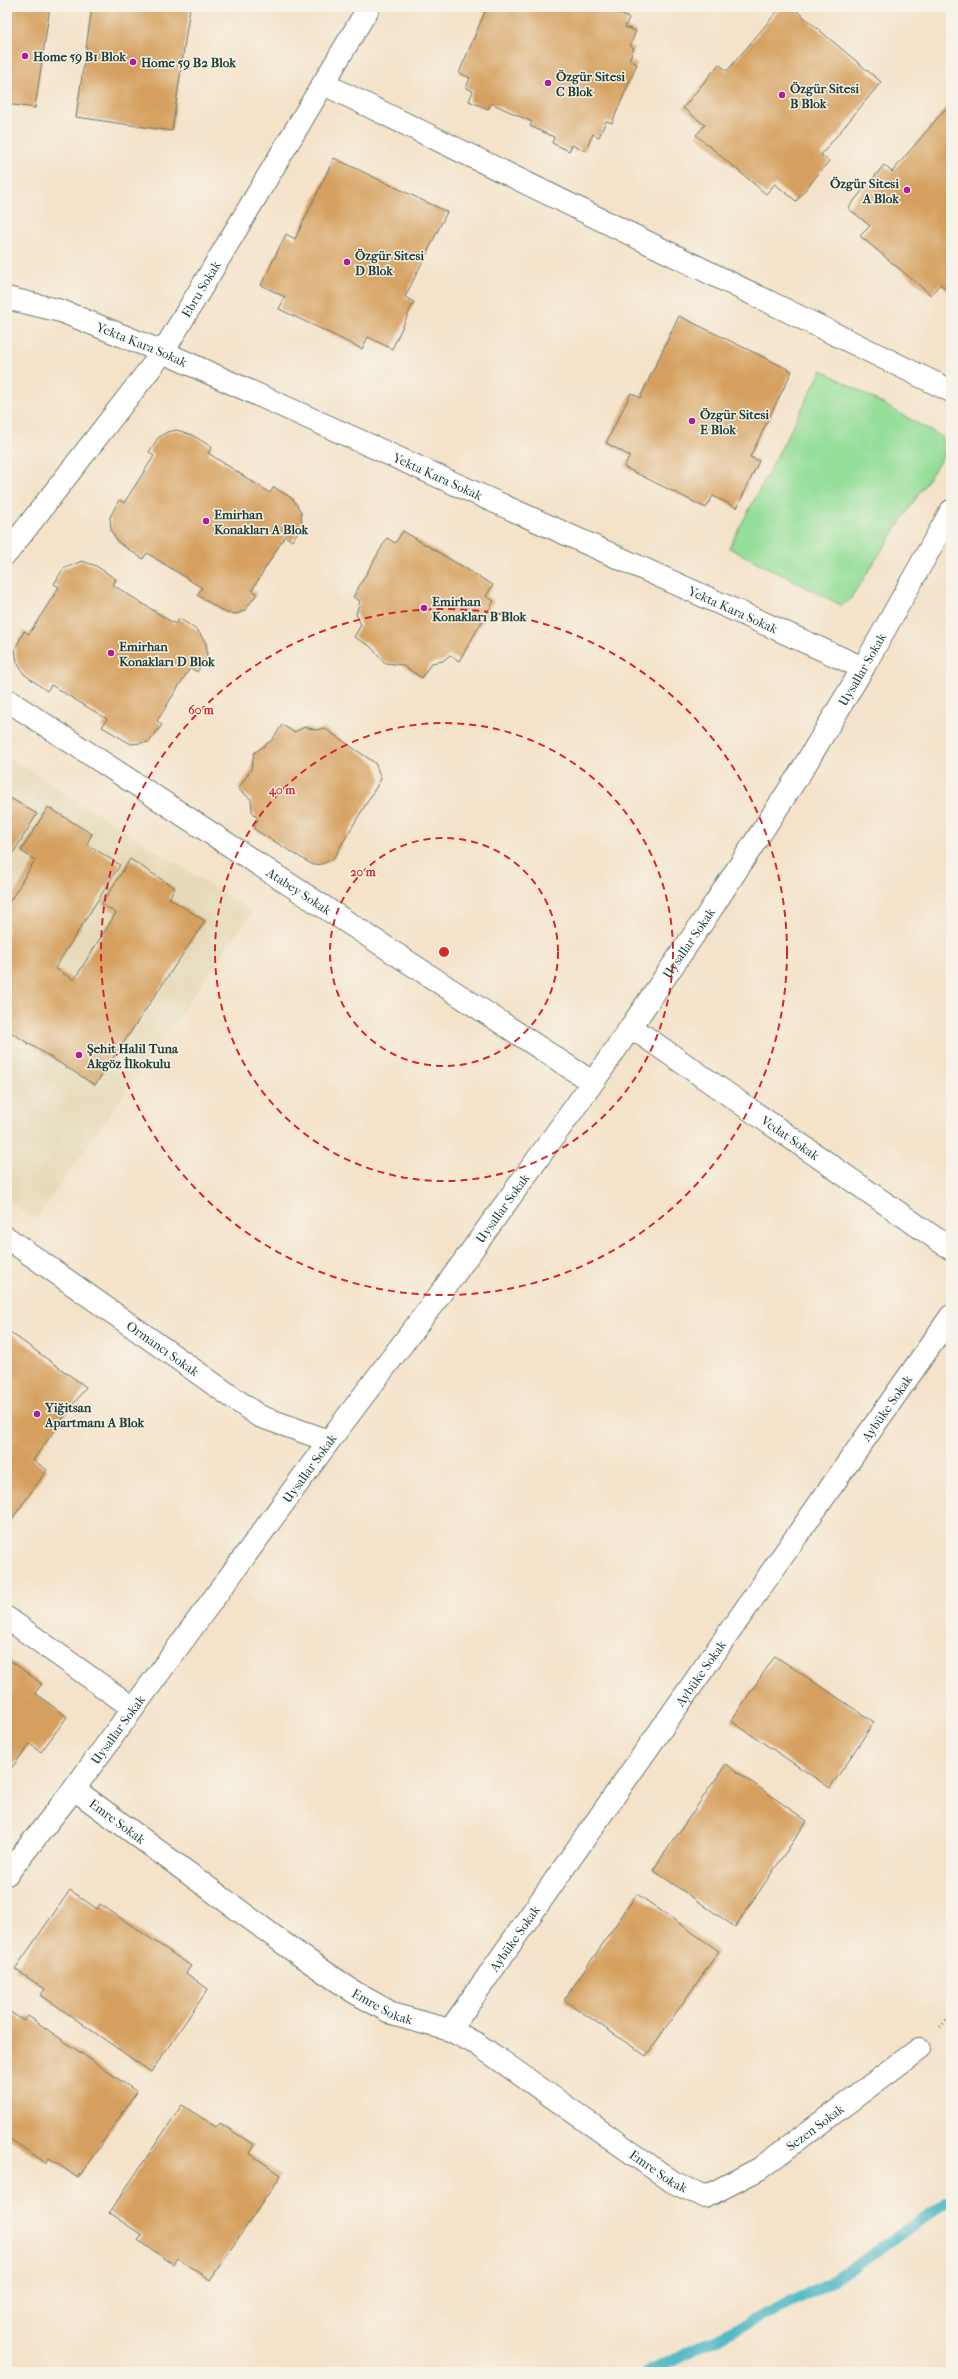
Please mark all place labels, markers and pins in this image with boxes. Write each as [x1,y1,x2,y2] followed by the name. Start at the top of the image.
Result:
[33,49,127,65] place label: Home 59 B1 Blok
[20,51,30,61] marker: Home 59 B1 Blok
[141,55,237,71] place label: Home 59 B2 Blok
[128,57,138,67] marker: Home 59 B2 Blok
[556,69,625,99] place label: Özgür Sitesi C Blok
[543,78,553,88] marker: Özgür Sitesi C Blok
[790,81,859,111] place label: Özgür Sitesi B Blok
[777,90,787,100] marker: Özgür Sitesi B Blok
[830,176,900,206] place label: Özgür Sitesi A Blok
[902,185,912,195] marker: Özgür Sitesi A Blok
[355,248,424,278] place label: Özgür Sitesi D Blok
[342,257,352,267] marker: Özgür Sitesi D Blok
[700,407,769,437] place label: Özgür Sitesi E Blok
[687,416,697,426] marker: Özgür Sitesi E Blok
[214,507,309,537] place label: Emirhan Konakları A Blok
[201,516,211,526] marker: Emirhan Konakları A Blok
[432,594,527,624] place label: Emirhan Konakları B Blok
[419,603,429,613] marker: Emirhan Konakları B Blok
[119,639,216,669] place label: Emirhan Konakları D Blok
[106,648,116,658] marker: Emirhan Konakları D Blok
[437,945,451,959] centre of rings
[86,1041,179,1072] place label: Şehit Halil Tuna Akgöz İlkokulu
[74,1050,84,1060] marker: Şehit Halil Tuna Akgöz İlkokulu
[44,1400,145,1431] place label: Yiğitsan Apartmanı A Blok
[32,1409,42,1419] marker: Yiğitsan Apartmanı A Blok

